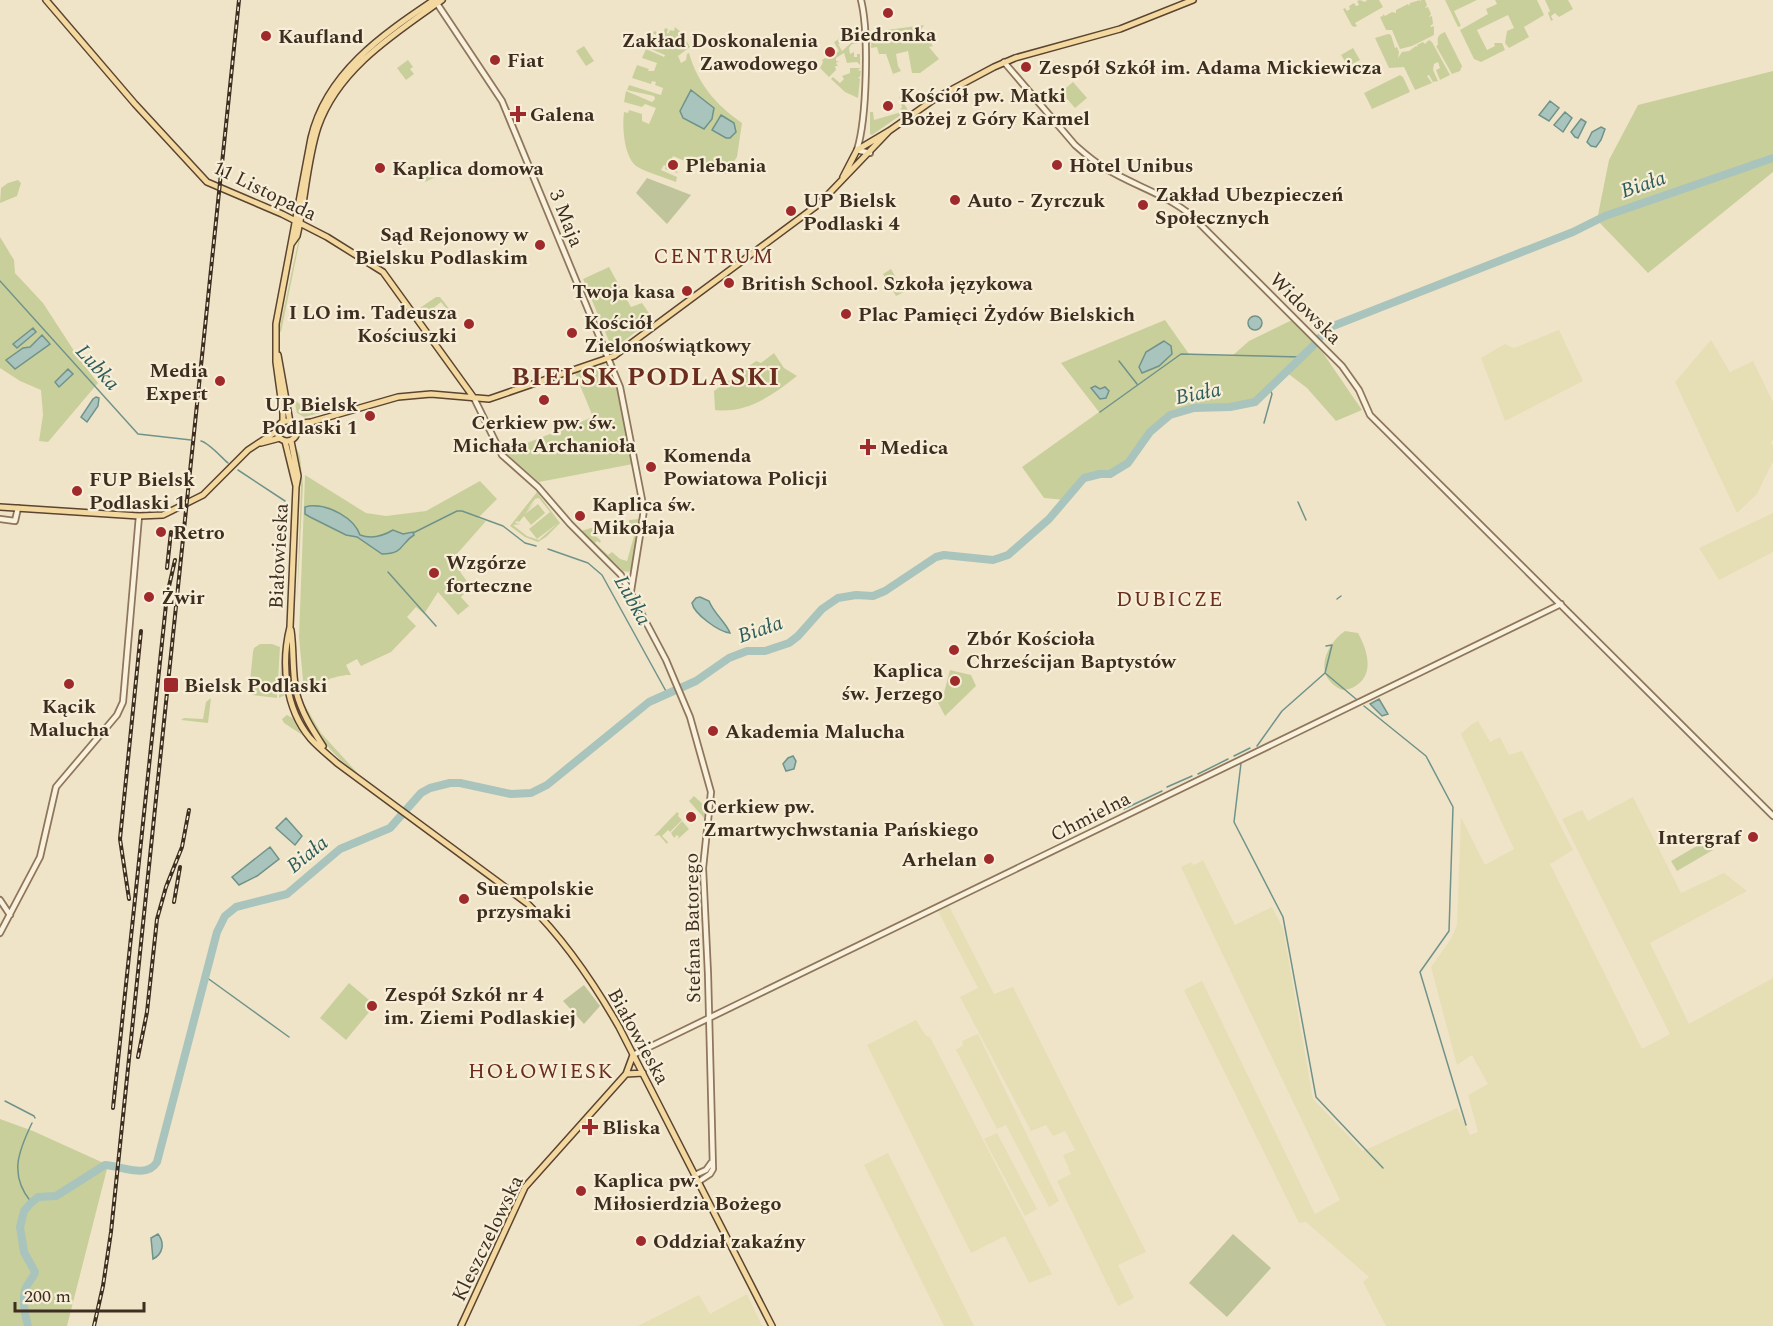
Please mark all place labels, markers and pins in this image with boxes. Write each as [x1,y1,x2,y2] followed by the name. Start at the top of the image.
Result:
[881,6,895,20] marker: Biedronka
[840,20,937,50] place label: Biedronka
[278,22,364,52] place label: Kaufland
[622,26,819,79] place label: Zakład Doskonalenia Zawodowego
[259,29,273,43] marker: Kaufland
[823,45,837,59] marker: Zakład Doskonalenia Zawodowego
[507,46,545,76] place label: Fiat
[488,53,502,67] marker: Fiat
[1038,53,1383,83] place label: Zespół Szkół im. Adama Mickiewicza
[1019,60,1033,74] marker: Zespół Szkół im. Adama Mickiewicza
[900,81,1090,134] place label: Kościół pw. Matki Bożej z Góry Karmel
[881,99,895,113] marker: Kościół pw. Matki Bożej z Góry Karmel
[530,100,595,130] place label: Galena
[511,107,525,121] marker: Galena
[685,151,767,181] place label: Plebania
[1069,151,1193,181] place label: Hotel Unibus
[392,154,545,184] place label: Kaplica domowa
[666,158,680,172] marker: Plebania
[1050,158,1064,172] marker: Hotel Unibus
[373,161,387,175] marker: Kaplica domowa
[1155,180,1344,233] place label: Zakład Ubezpieczeń Społecznych
[803,186,900,239] place label: UP Bielsk Podlaski 4
[967,186,1105,216] place label: Auto - Zyrczuk
[948,193,962,207] marker: Auto - Zyrczuk
[1136,198,1150,212] marker: Zakład Ubezpieczeń Społecznych
[784,204,798,218] marker: UP Bielsk Podlaski 4
[355,220,529,273] place label: Sąd Rejonowy w Bielsku Podlaskim
[533,238,547,252] marker: Sąd Rejonowy w Bielsku Podlaskim
[741,269,1034,299] place label: British School. Szkoła językowa
[722,276,736,290] marker: British School. Szkoła językowa
[572,277,676,307] place label: Twoja kasa
[680,284,694,298] marker: Twoja kasa
[289,298,458,351] place label: I LO im. Tadeusza Kościuszki
[858,300,1135,330] place label: Plac Pamięci Żydów Bielskich
[839,307,853,321] marker: Plac Pamięci Żydów Bielskich
[584,308,752,361] place label: Kościół Zielonoświątkowy
[462,317,476,331] marker: I LO im. Tadeusza Kościuszki
[565,326,579,340] marker: Kościół Zielonoświątkowy
[145,356,209,409] place label: Media Expert
[213,374,227,388] marker: Media Expert
[261,390,358,443] place label: UP Bielsk Podlaski 1
[537,393,551,407] marker: Cerkiew pw. św. Michała Archanioła
[452,408,636,461] place label: Cerkiew pw. św. Michała Archanioła
[363,409,377,423] marker: UP Bielsk Podlaski 1
[880,433,949,463] place label: Medica
[861,440,875,454] marker: Medica
[663,441,828,494] place label: Komenda Powiatowa Policji
[644,460,658,474] marker: Komenda Powiatowa Policji
[89,465,195,518] place label: FUP Bielsk Podlaski 1
[70,484,84,498] marker: FUP Bielsk Podlaski 1
[592,490,696,543] place label: Kaplica św. Mikołaja
[573,509,587,523] marker: Kaplica św. Mikołaja
[173,518,225,548] place label: Retro
[154,525,168,539] marker: Retro
[446,548,532,601] place label: Wzgórze forteczne
[427,566,441,580] marker: Wzgórze forteczne
[161,583,205,613] place label: Żwir
[142,590,156,604] marker: Żwir
[966,624,1177,677] place label: Zbór Kościoła Chrześcijan Baptystów
[947,643,961,657] marker: Zbór Kościoła Chrześcijan Baptystów
[842,656,944,709] place label: Kaplica św. Jerzego
[184,671,327,701] place label: Bielsk Podlaski
[948,674,962,688] marker: Kaplica św. Jerzego
[162,676,180,694] marker: Bielsk Podlaski
[62,677,76,691] marker: Kącik Malucha
[29,692,110,745] place label: Kącik Malucha
[725,717,906,747] place label: Akademia Malucha
[706,724,720,738] marker: Akademia Malucha
[703,792,978,845] place label: Cerkiew pw. Zmartwychwstania Pańskiego
[684,810,698,824] marker: Cerkiew pw. Zmartwychwstania Pańskiego
[1657,823,1743,853] place label: Intergraf
[1746,830,1760,844] marker: Intergraf
[902,845,977,875] place label: Arhelan
[982,852,996,866] marker: Arhelan
[476,874,594,927] place label: Suempolskie przysmaki
[457,892,471,906] marker: Suempolskie przysmaki
[384,980,576,1033] place label: Zespół Szkół nr 4 im. Ziemi Podlaskiej
[365,999,379,1013] marker: Zespół Szkół nr 4 im. Ziemi Podlaskiej
[602,1113,661,1143] place label: Bliska
[583,1120,597,1134] marker: Bliska
[593,1166,781,1219] place label: Kaplica pw. Miłosierdzia Bożego
[574,1184,588,1198] marker: Kaplica pw. Miłosierdzia Bożego
[653,1227,806,1257] place label: Oddział zakaźny
[634,1234,648,1248] marker: Oddział zakaźny

